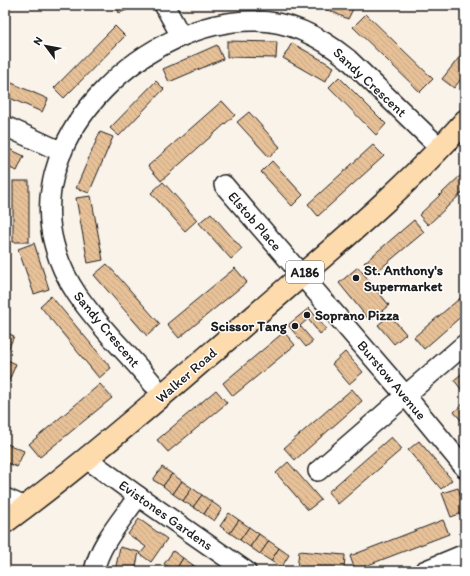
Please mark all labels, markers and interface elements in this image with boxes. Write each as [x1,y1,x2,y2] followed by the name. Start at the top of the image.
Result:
[26,26,66,66] north arrow
[30,34,45,48] text: N
[329,44,410,121] street label: Sandy Crescent
[224,188,285,255] street label: Elstob Place
[286,261,324,283] road number: A186
[364,262,443,295] place label: St. Anthony's Supermarket
[351,273,361,283] marker: St. Anthony's Supermarket
[70,288,143,371] street label: Sandy Crescent
[315,307,399,324] place label: Soprano Pizza
[302,310,312,320] marker: Soprano Pizza
[211,318,288,335] place label: Scissor Tang
[290,321,300,331] marker: Scissor Tang
[354,337,430,424] street label: Burstow Avenue
[152,344,221,407] street label: Walker Road
[115,477,216,554] street label: Evistones Gardens

